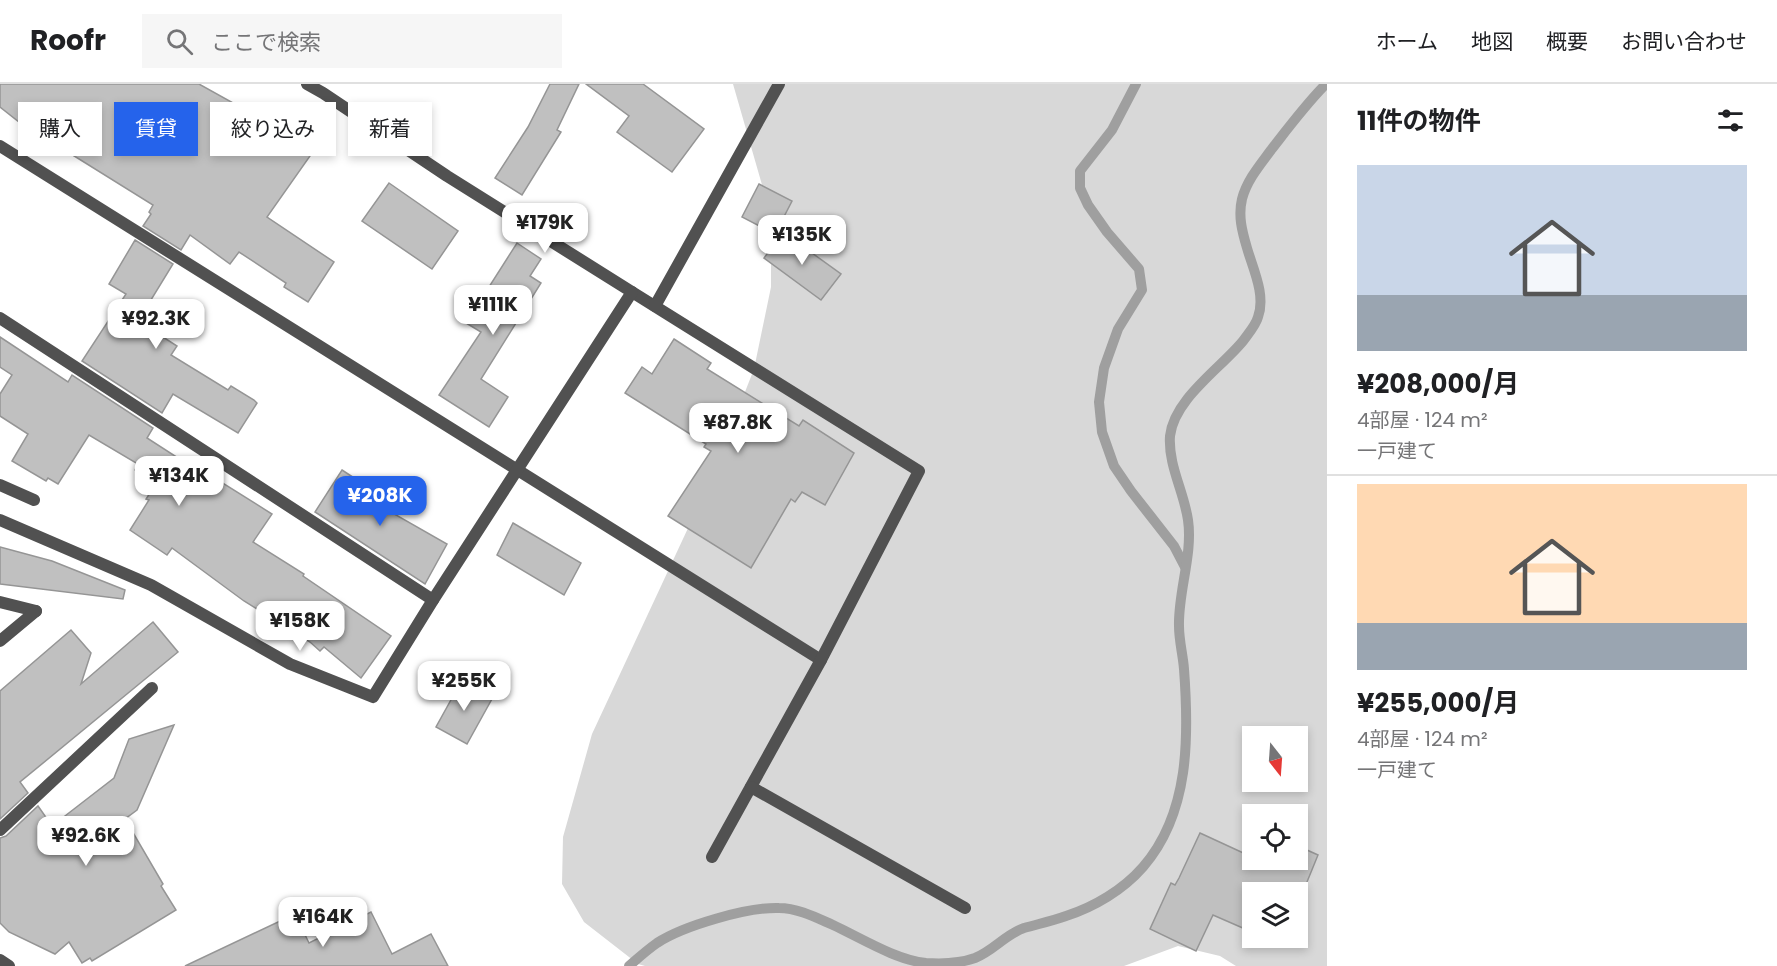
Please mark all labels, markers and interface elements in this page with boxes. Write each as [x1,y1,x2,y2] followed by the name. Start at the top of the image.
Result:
[142,14,562,68] search box
[30,21,106,60] text: Roofr
[163,25,196,58] icon: search
[211,27,321,58] text: ここで検索
[1376,27,1438,56] text: ホーム
[1471,27,1513,56] text: 地図
[1546,27,1588,56] text: 概要
[1621,27,1747,56] text: お問い合わせ
[18,102,102,156] chip: 購入
[114,102,198,156] chip: 賃貸
[210,102,336,156] chip: 絞り込み
[348,102,432,156] chip: 新着
[1357,103,1481,139] text: 11件の物件
[1714,104,1747,137] icon: filters
[503,203,587,254] pin: ¥179K
[1498,204,1606,312] icon: home
[516,208,574,236] text: ¥179K
[760,215,844,266] pin: ¥135K
[772,220,832,248] text: ¥135K
[451,285,535,336] pin: ¥111K
[468,290,518,318] text: ¥111K
[107,299,205,350] pin: ¥92.3K
[122,304,190,332] text: ¥92.3K
[1357,366,1519,402] text: ¥208,000/月
[689,403,787,454] pin: ¥87.8K
[1357,406,1488,434] text: 4部屋 · 124 m²
[703,408,773,436] text: ¥87.8K
[1357,437,1437,465] text: 一戸建て
[137,456,221,507] pin: ¥134K
[149,461,209,489] text: ¥134K
[338,476,422,527] pin: ¥208K
[348,481,412,509] text: ¥208K
[1498,523,1606,631] icon: home
[258,601,342,652] pin: ¥158K
[270,606,330,634] text: ¥158K
[422,661,506,712] pin: ¥255K
[432,666,496,694] text: ¥255K
[1357,685,1519,721] text: ¥255,000/月
[1357,725,1488,753] text: 4部屋 · 124 m²
[1242,726,1308,792] north arrow
[1242,726,1308,948] map controls
[1357,756,1437,784] text: 一戸建て
[1242,804,1308,870] button: locate
[37,816,135,867] pin: ¥92.6K
[51,821,121,849] text: ¥92.6K
[1242,882,1308,948] button: layers
[281,897,365,948] pin: ¥164K
[292,902,354,930] text: ¥164K

